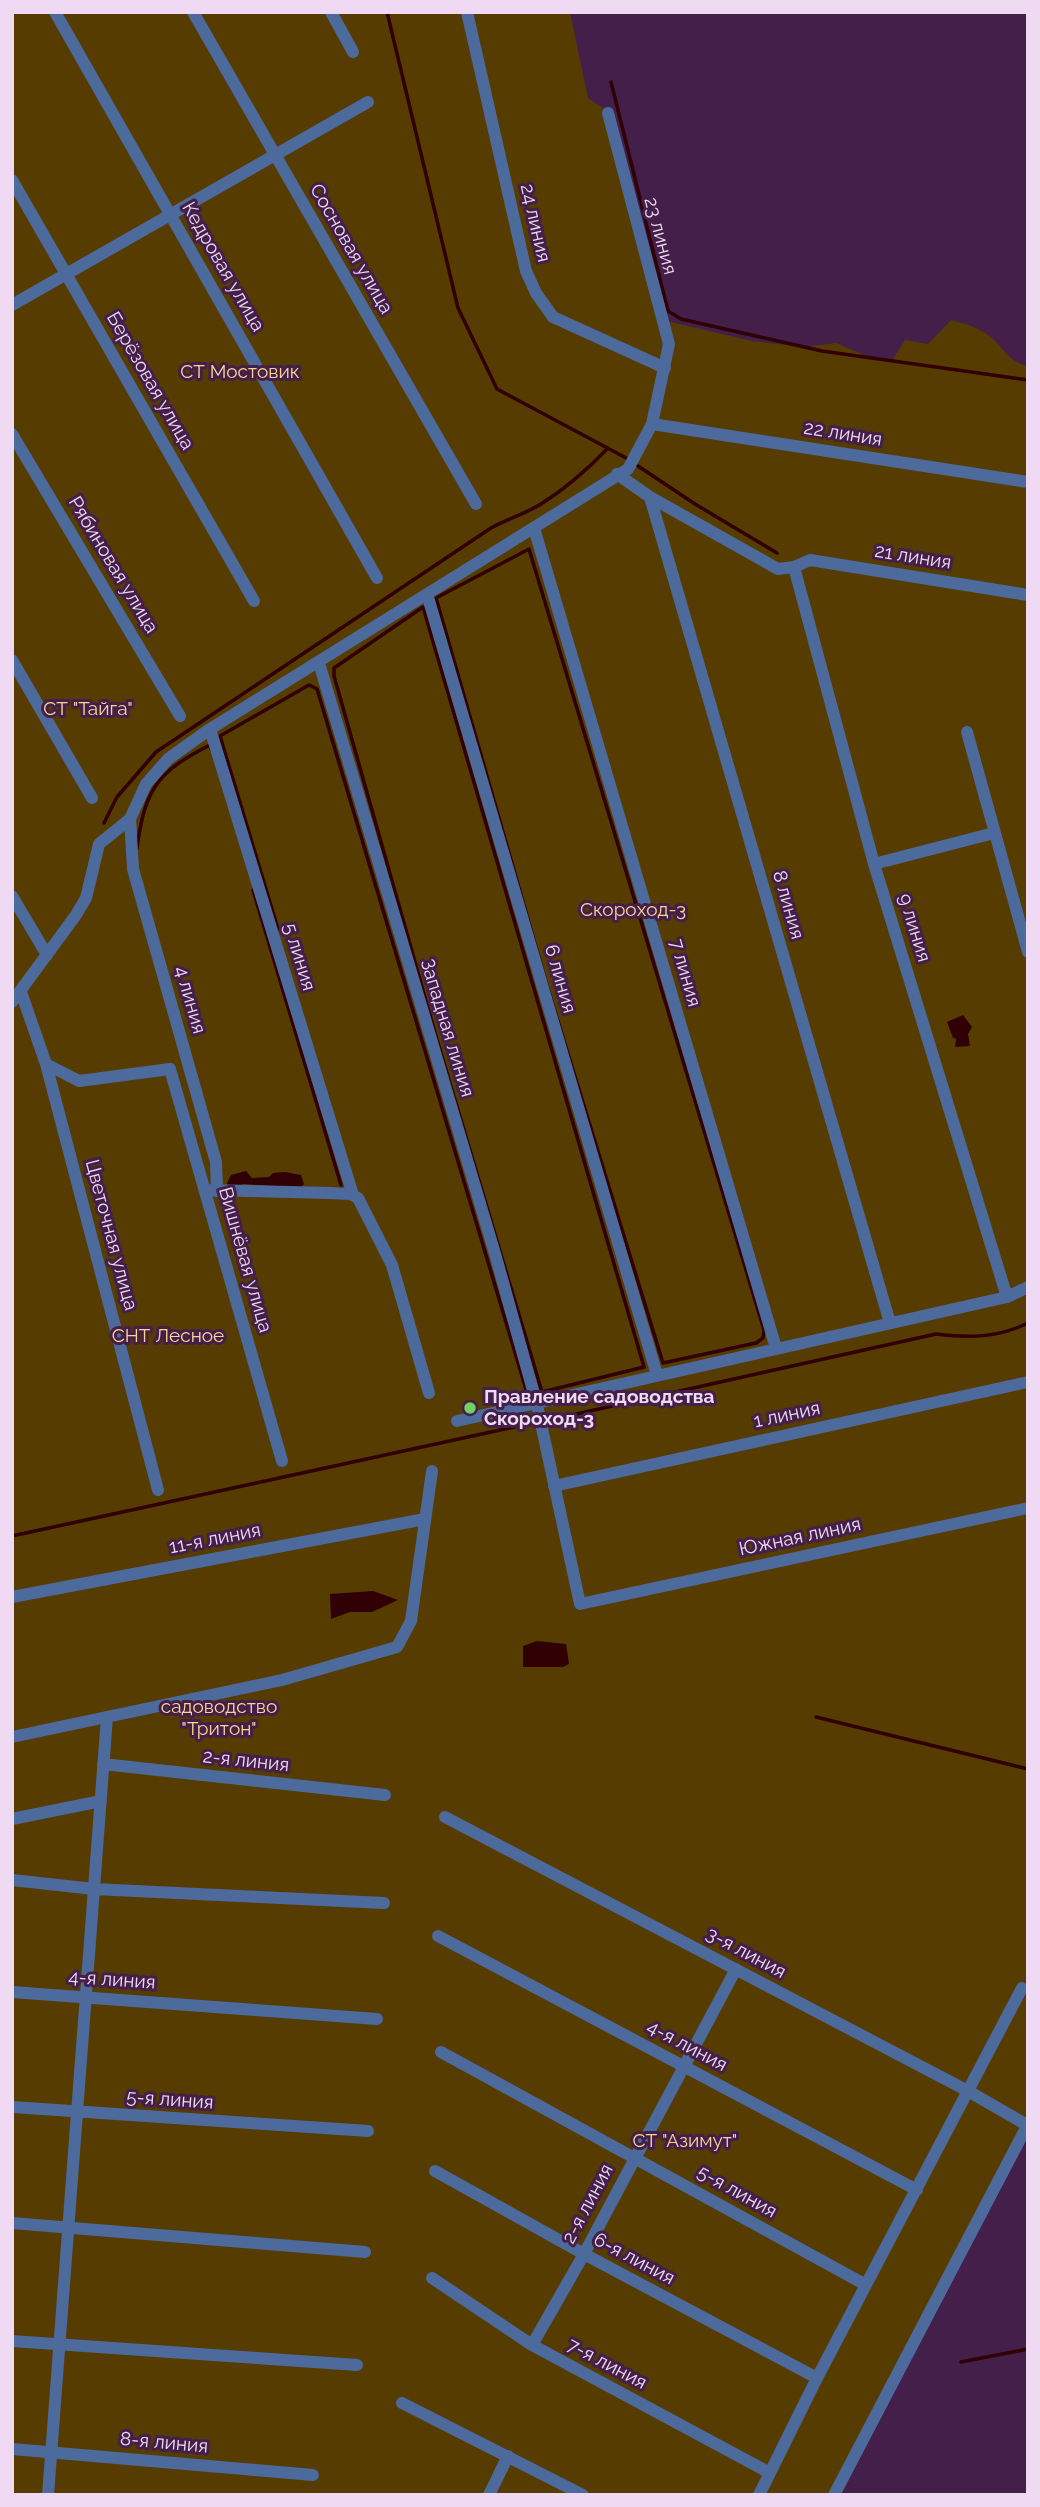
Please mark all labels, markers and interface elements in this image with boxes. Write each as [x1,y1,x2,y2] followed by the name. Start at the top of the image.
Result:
[305,180,397,318] street label: Сосновая улица
[515,182,555,264] street label: 24 линия
[639,195,681,277] street label: 23 линия
[177,198,269,336] street label: Кедровая улица
[101,308,199,454] street label: Берёзовая улица
[180,361,300,383] park label: СТ Мостовик
[802,417,884,451] street label: 22 линия
[63,492,163,638] street label: Рябиновая улица
[873,540,953,574] street label: 21 линия
[43,698,133,720] park label: СТ "Тайга"
[767,868,809,942] street label: 8 линия
[893,891,935,965] street label: 9 линия
[580,899,686,921] park label: Скороход-3
[278,920,320,994] street label: 5 линия
[664,937,706,1009] street label: 7 линия
[539,942,581,1016] street label: 6 линия
[415,956,479,1100] street label: Западная линия
[169,963,211,1037] street label: 4 линия
[80,1157,142,1313] street label: Цветочная улица
[213,1185,277,1335] street label: Вишнёвая улица
[112,1325,224,1347] park label: СНТ Лесное
[484,1386,714,1430] place label: Правление садоводства Скороход-3
[752,1397,822,1433] street label: 1 линия
[462,1400,478,1416] marker: Правление садоводства Скороход-3
[737,1513,863,1561] street label: Южная линия
[167,1519,263,1559] street label: 11-я линия
[161,1696,277,1740] park label: садоводство "Тритон"
[202,1745,290,1777] street label: 2-я линия
[702,1922,790,1984] street label: 3-я линия
[68,1966,156,1994] street label: 4-я линия
[643,2015,731,2077] street label: 4-я линия
[126,2086,214,2114] street label: 5-я линия
[633,2130,737,2152] park label: СТ "Азимут"
[558,2160,618,2248] street label: 2-я линия
[693,2161,781,2223] street label: 5-я линия
[590,2228,678,2290] street label: 6-я линия
[563,2334,651,2394] street label: 7-я линия
[119,2428,209,2458] street label: 8-я линия

